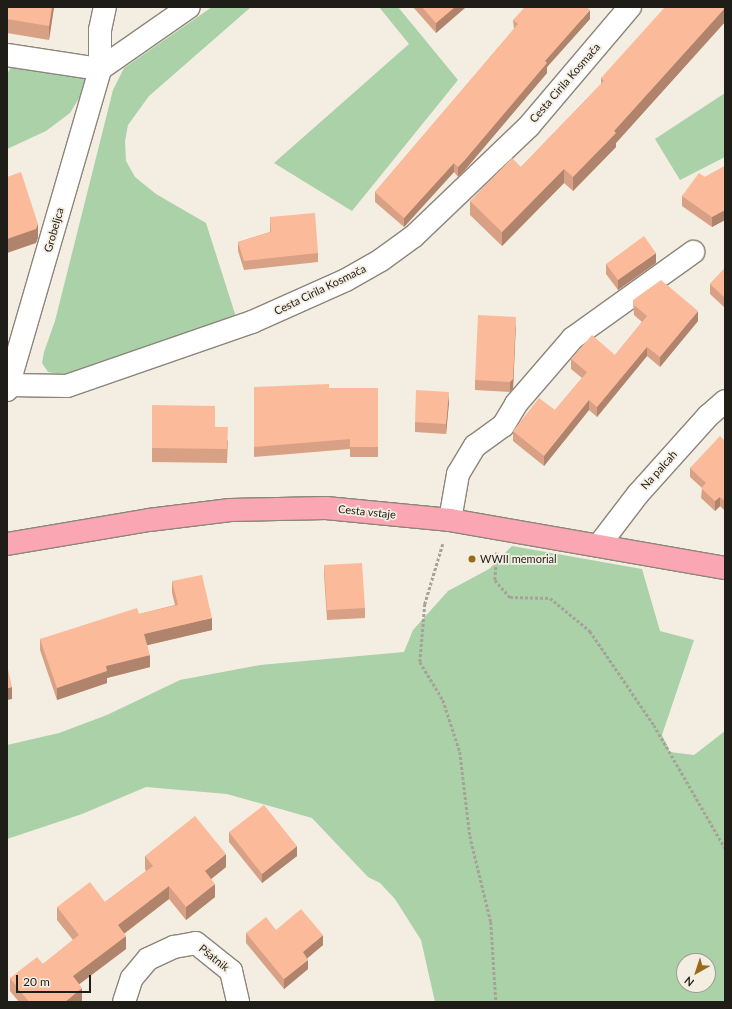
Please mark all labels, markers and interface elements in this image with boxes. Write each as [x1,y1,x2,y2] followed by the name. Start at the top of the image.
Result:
[527,41,603,125] street label: Cesta Cirila Kosmača
[41,206,67,254] street label: Grobeljca
[272,262,368,318] street label: Cesta Cirila Kosmača
[638,448,680,492] street label: Na palcah
[337,502,397,522] street label: Cesta vstaje
[480,552,557,566] place label: WWII memorial
[467,554,477,564] marker: WWII memorial
[196,942,232,974] street label: Pšatnik
[676,953,716,993] north arrow
[18,967,93,993] scale bar
[23,974,50,989] text: 20 m
[681,974,696,990] text: N

